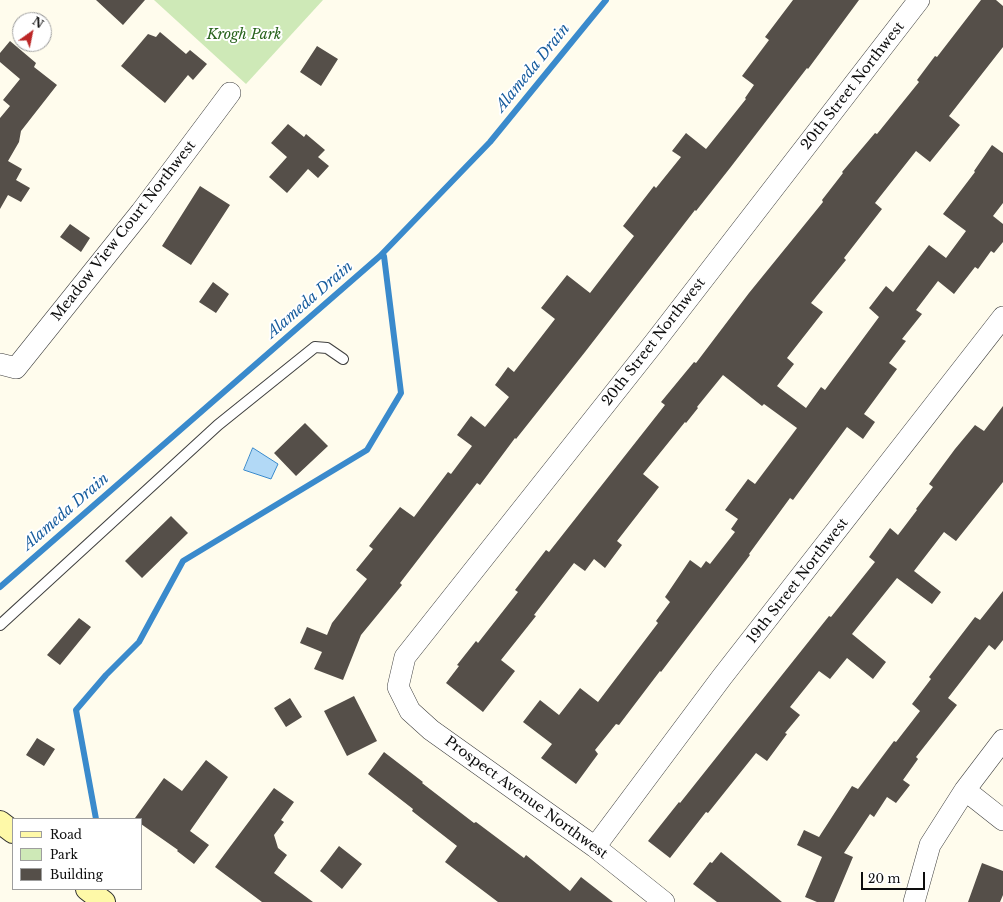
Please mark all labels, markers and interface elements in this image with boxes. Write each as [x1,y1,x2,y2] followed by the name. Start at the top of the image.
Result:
[12,12,52,52] north arrow
[30,14,46,31] text: N
[798,19,908,153] street label: 20th Street Northwest
[492,20,574,116] water label: Alameda Drain
[207,27,281,43] park label: Krogh Park
[48,138,200,324] street label: Meadow View Court Northwest
[263,258,357,342] water label: Alameda Drain
[599,275,709,409] street label: 20th Street Northwest
[19,470,113,554] water label: Alameda Drain
[744,515,852,647] street label: 19th Street Northwest
[441,733,611,863] street label: Prospect Avenue Northwest
[12,818,142,890] legend
[50,827,82,842] text: Road
[50,847,78,862] text: Park
[863,864,927,890] scale bar
[50,867,103,882] text: Building
[868,871,900,886] text: 20 m

